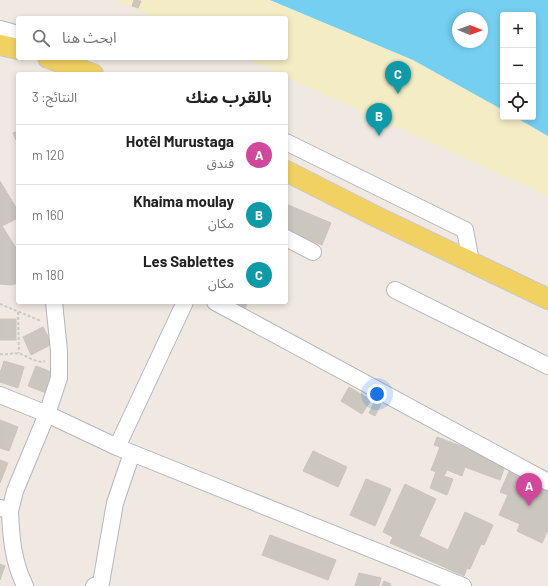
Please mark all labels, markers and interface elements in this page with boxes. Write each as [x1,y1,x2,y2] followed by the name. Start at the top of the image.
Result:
[452,12,488,48] north arrow
[500,12,536,120] map controls
[500,12,536,48] button: +
[16,16,288,60] search box
[30,27,52,49] icon: search
[62,28,117,46] text: ابحث هنا
[500,48,536,84] button: −
[385,61,411,94] pin: C
[500,84,536,120] button: locate
[186,86,272,106] text: بالقرب منك
[32,89,77,105] text: النتائج: 3
[366,103,392,136] pin: B
[126,132,234,150] text: Hotêl Murustaga
[32,147,64,163] text: 120 m
[255,147,263,163] text: A
[207,155,234,171] text: فندق
[133,192,234,210] text: Khaima moulay
[32,207,64,223] text: 160 m
[255,207,263,223] text: B
[208,215,234,231] text: مكان
[143,252,234,270] text: Les Sablettes
[32,267,64,283] text: 180 m
[255,267,263,283] text: C
[208,275,234,291] text: مكان
[367,384,387,404] your location
[516,473,542,506] pin: A

